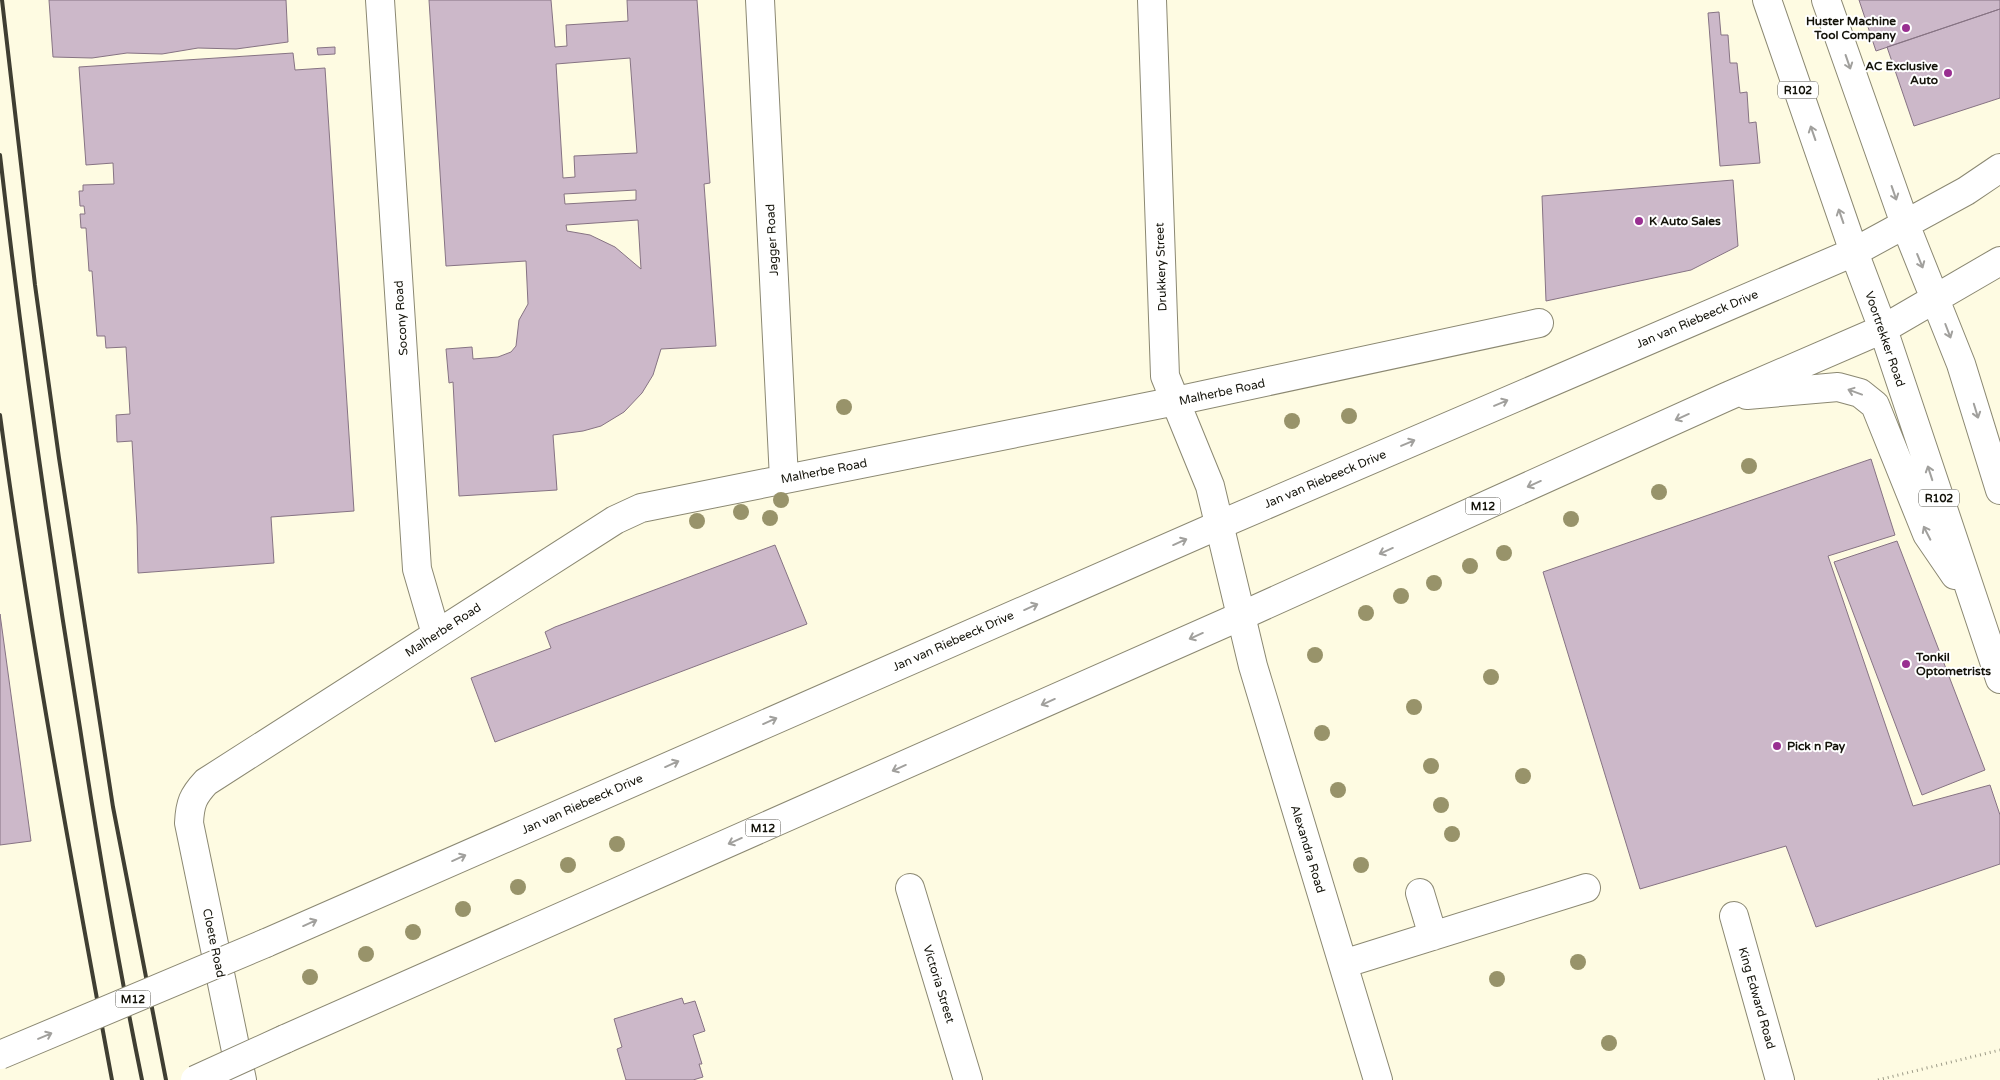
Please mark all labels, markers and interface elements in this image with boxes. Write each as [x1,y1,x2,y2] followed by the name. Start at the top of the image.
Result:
[1806,14,1897,43] place label: Huster Machine Tool Company
[1900,22,1912,34] marker: Huster Machine Tool Company
[1844,54,1853,70] one-way arrow
[1865,59,1938,87] place label: AC Exclusive Auto
[1942,67,1954,79] marker: AC Exclusive Auto
[1778,82,1818,98] road number: R102
[1808,126,1817,142] one-way arrow
[1890,185,1899,200] one-way arrow
[763,204,781,276] street label: Jagger Road
[1836,208,1845,224] one-way arrow
[1649,214,1721,228] place label: K Auto Sales
[1633,215,1645,227] marker: K Auto Sales
[1152,222,1170,312] street label: Drukkery Street
[1916,253,1926,268] one-way arrow
[391,280,411,356] street label: Socony Road
[1634,287,1760,351] street label: Jan van Riebeeck Drive
[1862,289,1908,389] street label: Voortrekker Road
[1944,323,1953,338] one-way arrow
[1178,376,1266,408] street label: Malherbe Road
[1848,387,1863,396] one-way arrow
[1493,398,1508,408] one-way arrow
[1971,402,1981,418] one-way arrow
[1675,412,1690,422] one-way arrow
[1400,437,1415,447] one-way arrow
[1262,447,1388,511] street label: Jan van Riebeeck Drive
[780,456,868,486] street label: Malherbe Road
[1925,465,1935,481] one-way arrow
[1527,479,1542,489] one-way arrow
[1919,489,1959,506] road number: R102
[1466,498,1500,514] road number: M12
[1922,525,1932,540] one-way arrow
[1172,536,1187,545] one-way arrow
[1379,546,1394,556] one-way arrow
[402,600,484,660] street label: Malherbe Road
[1023,602,1038,612] one-way arrow
[890,608,1016,674] street label: Jan van Riebeeck Drive
[1189,632,1204,642] one-way arrow
[1915,650,1991,679] place label: Tonkil Optometrists
[1900,658,1912,670] marker: Tonkil Optometrists
[1041,697,1056,707] one-way arrow
[762,716,777,726] one-way arrow
[1787,739,1846,754] place label: Pick n Pay
[1771,740,1783,752] marker: Pick n Pay
[664,759,679,769] one-way arrow
[892,763,907,773] one-way arrow
[519,771,645,837] street label: Jan van Riebeeck Drive
[1288,803,1328,895] street label: Alexandra Road
[746,820,780,836] road number: M12
[728,836,743,846] one-way arrow
[451,852,466,862] one-way arrow
[200,907,228,979] street label: Cloete Road
[302,918,317,927] one-way arrow
[920,943,958,1025] street label: Victoria Street
[1736,945,1778,1051] street label: King Edward Road
[116,991,150,1008] road number: M12
[37,1031,52,1040] one-way arrow

